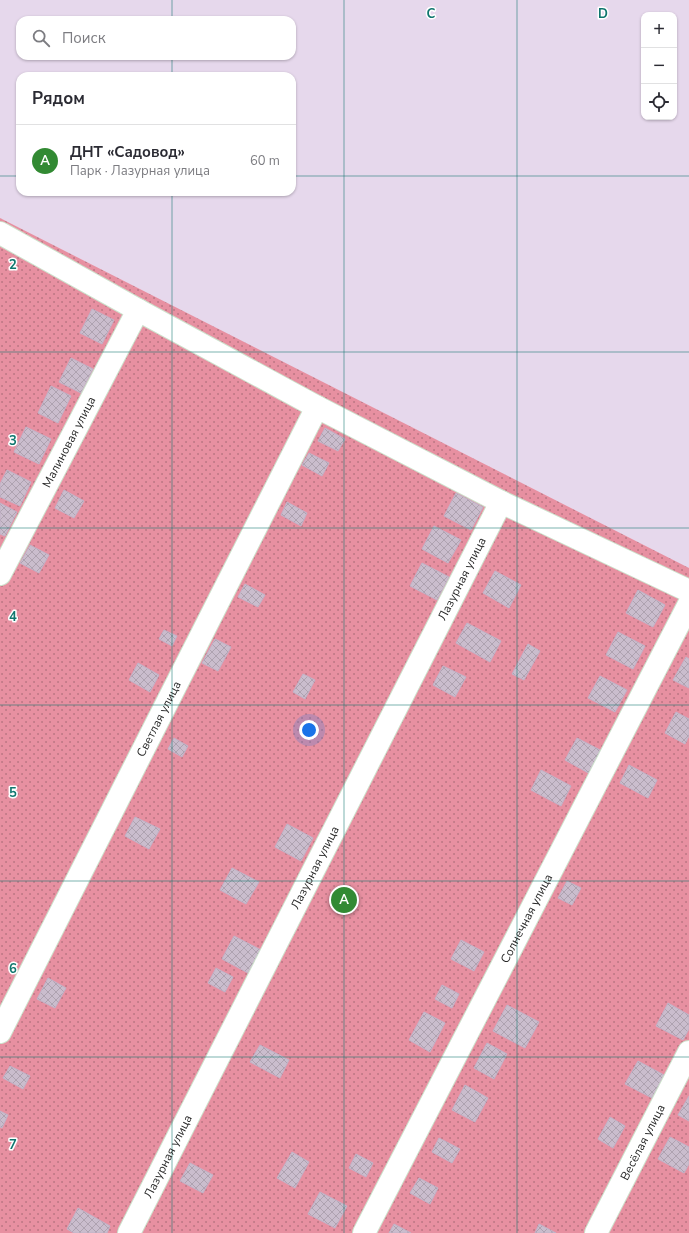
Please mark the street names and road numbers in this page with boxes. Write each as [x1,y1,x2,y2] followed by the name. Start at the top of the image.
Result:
[39,394,99,490] street label: Малиновая улица
[434,535,490,623] street label: Лазурная улица
[133,678,185,760] street label: Светлая улица
[287,823,343,912] street label: Лазурная улица
[497,871,556,966] street label: Солнечная улица
[616,1102,669,1183] street label: Весёлая улица
[140,1112,196,1201] street label: Лазурная улица

